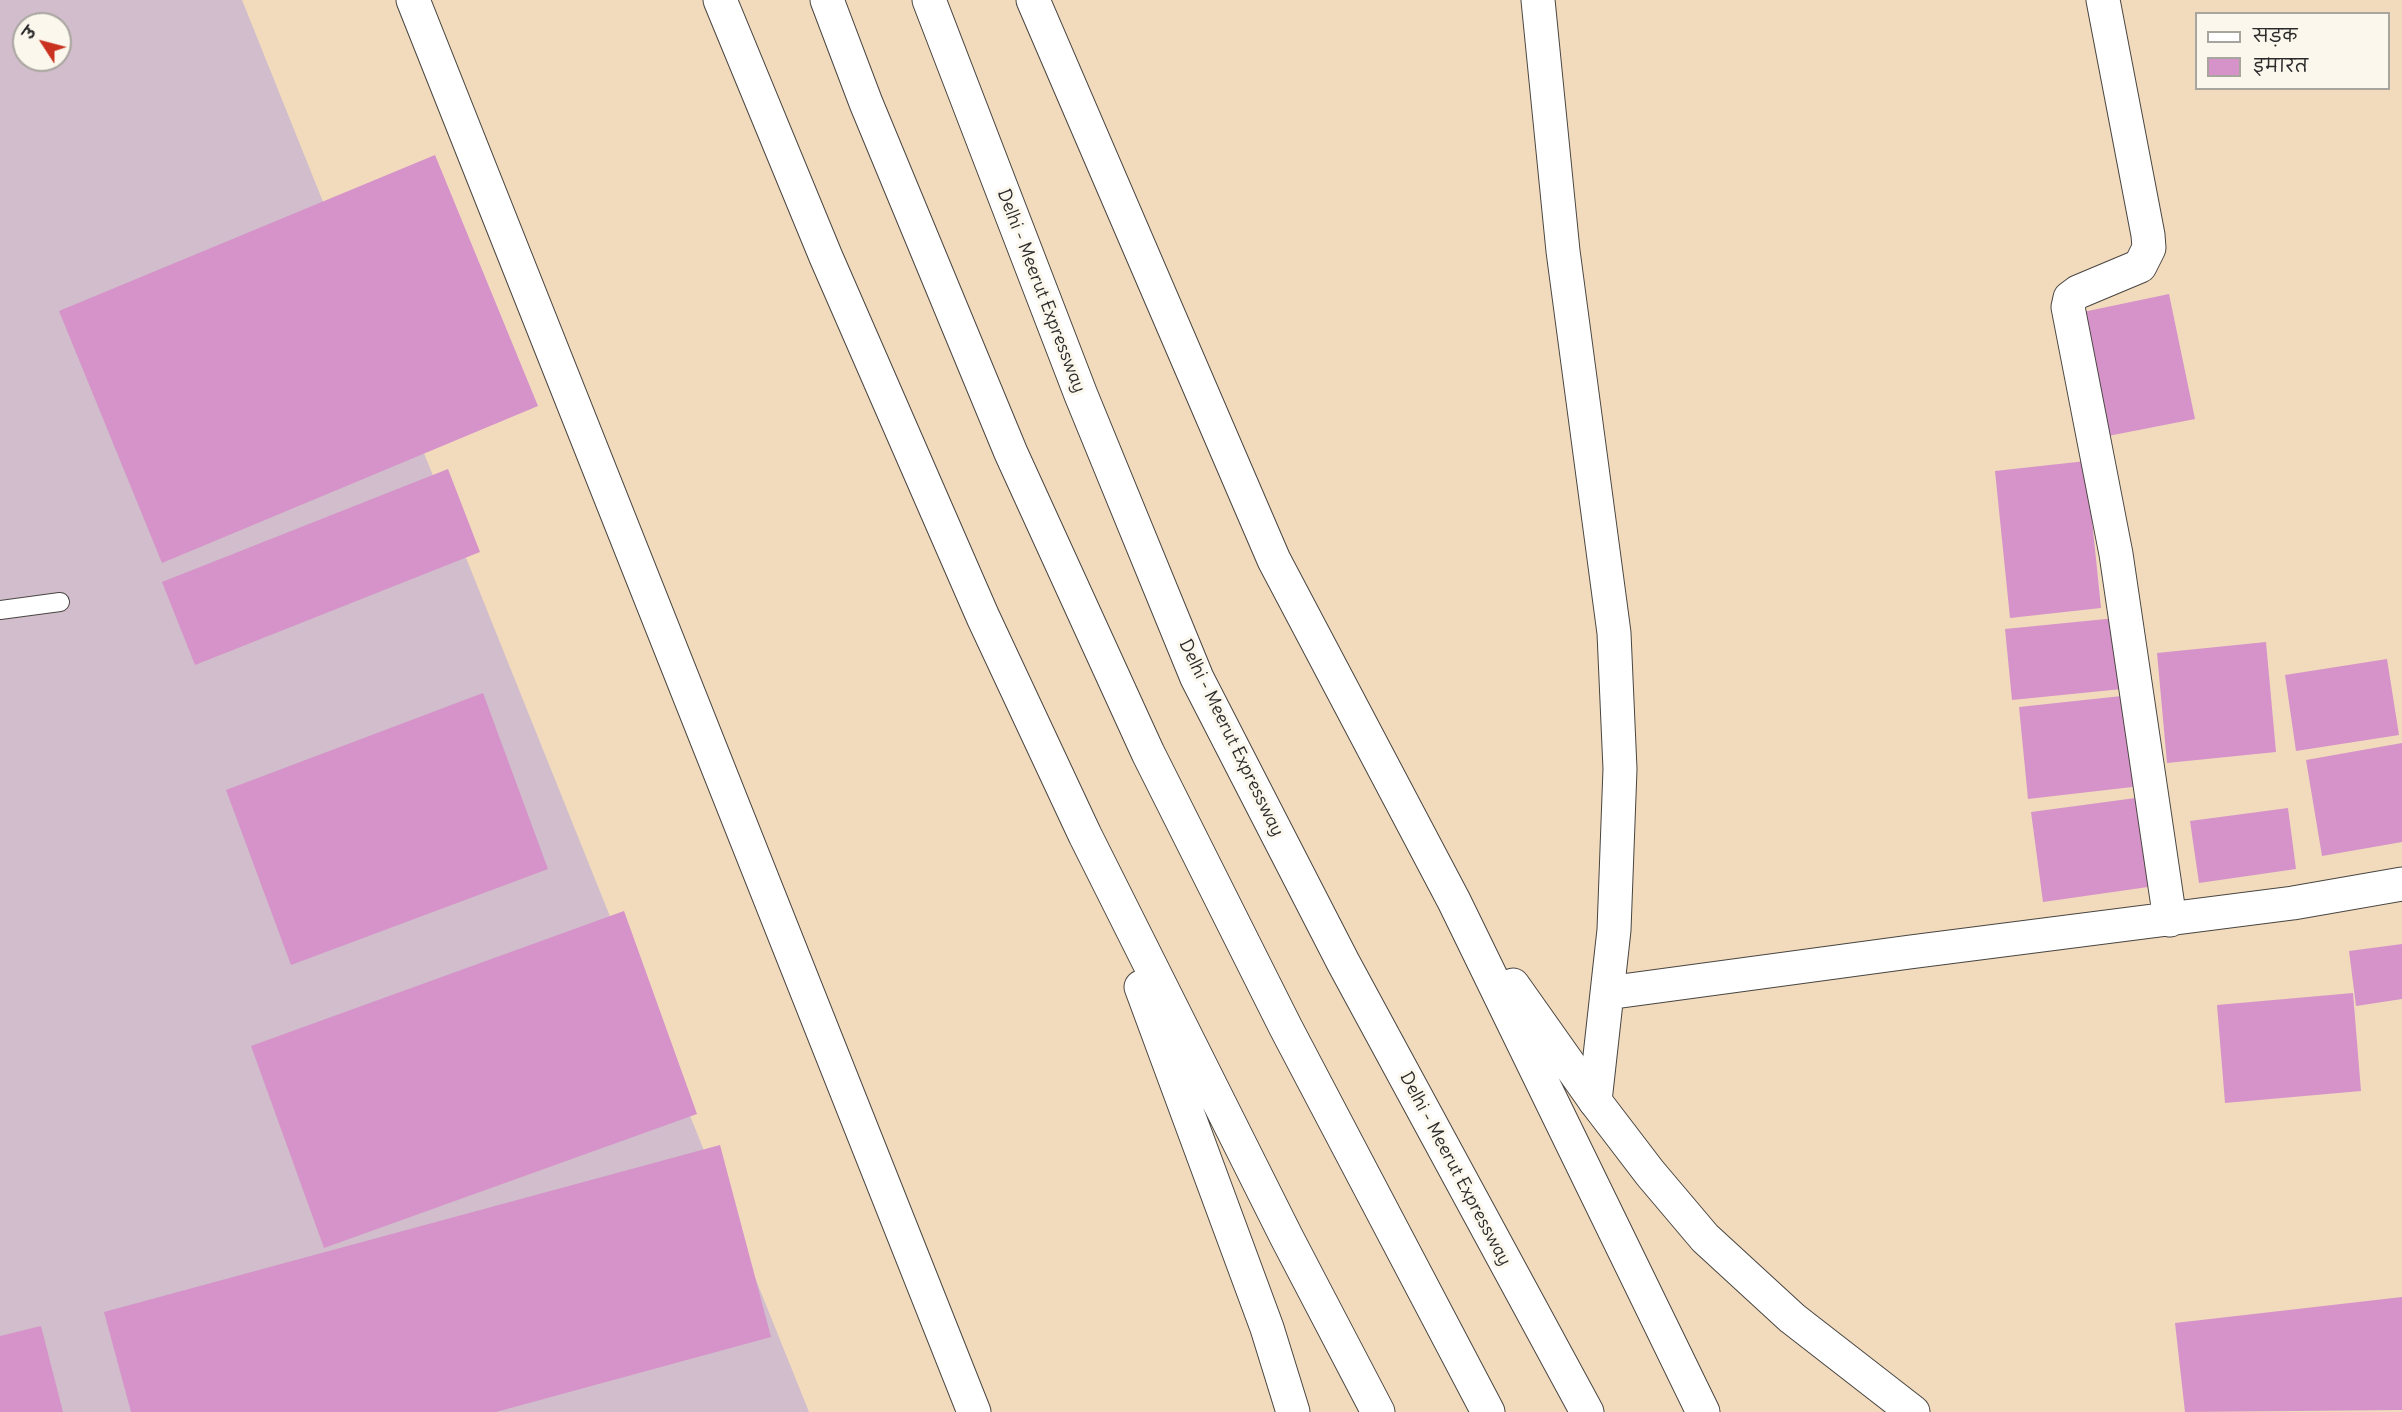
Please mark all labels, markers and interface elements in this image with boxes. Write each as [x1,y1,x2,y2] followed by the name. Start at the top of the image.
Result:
[12,12,72,72] north arrow
[2195,12,2390,90] legend
[18,22,40,43] text: उ
[2253,24,2297,47] text: सड़क
[2253,54,2308,77] text: इमारत
[992,186,1090,396] street label: Delhi - Meerut Expressway
[1174,636,1288,840] street label: Delhi - Meerut Expressway
[1395,1068,1515,1270] street label: Delhi - Meerut Expressway

